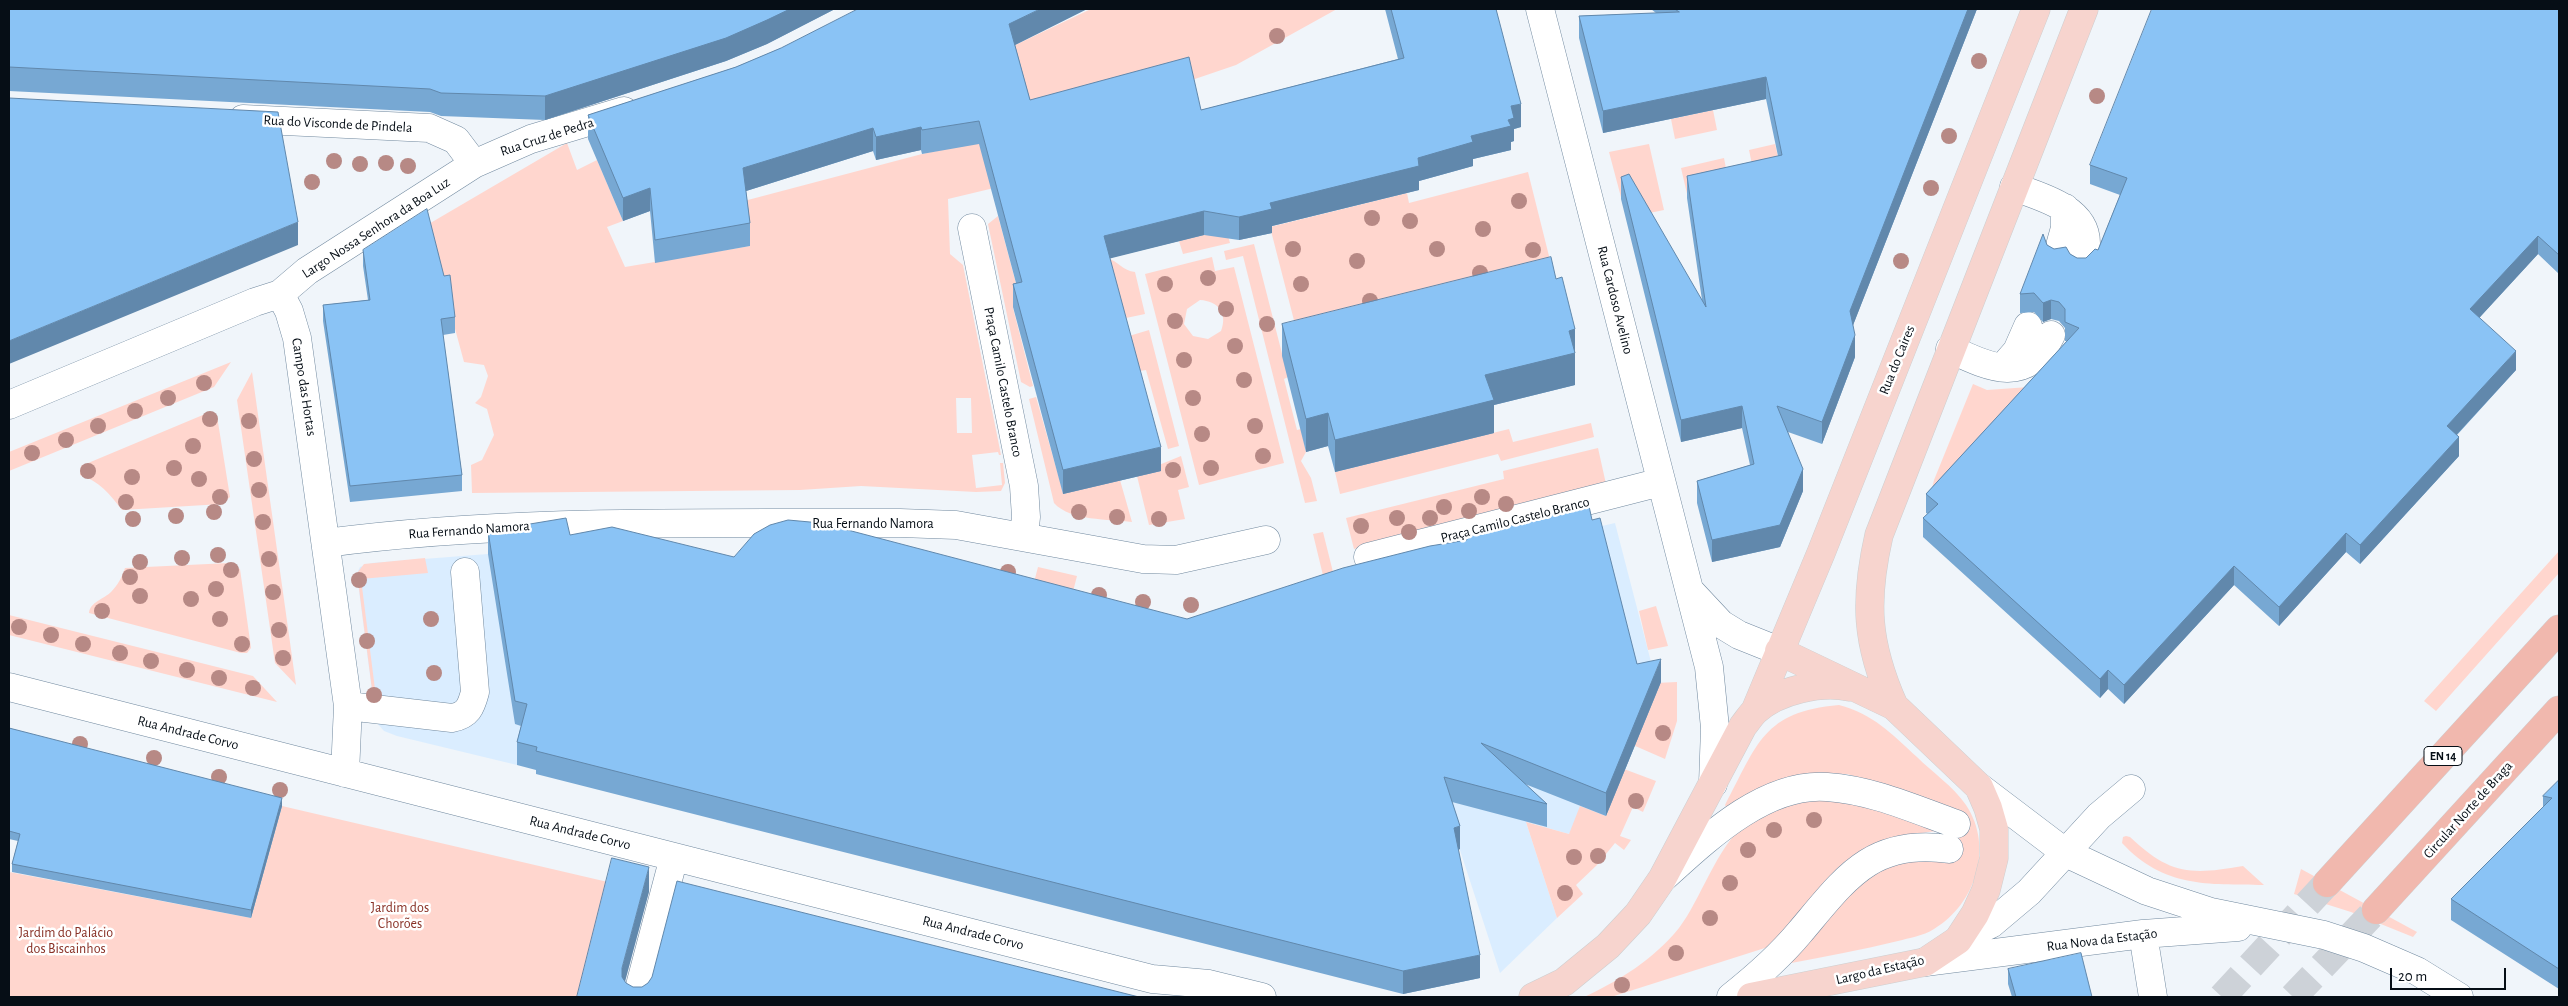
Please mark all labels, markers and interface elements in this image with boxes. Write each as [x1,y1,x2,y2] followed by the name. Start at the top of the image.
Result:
[263,112,413,136] street label: Rua do Visconde de Pindela
[498,114,596,160] street label: Rua Cruz de Pedra
[299,174,453,282] street label: Largo Nossa Senhora da Boa Luz
[1593,244,1637,356] street label: Rua Cardoso Avelino
[980,305,1026,459] street label: Praça Camilo Castelo Branco
[1876,323,1918,397] street label: Rua do Caires
[288,337,320,437] street label: Campo das Hortas
[1439,493,1591,547] street label: Praça Camilo Castelo Branco
[812,516,934,532] street label: Rua Fernando Namora
[408,517,530,543] street label: Rua Fernando Namora
[136,712,240,754] street label: Rua Andrade Corvo
[2424,746,2462,766] road number: EN 14
[2420,758,2516,862] street label: Circular Norte de Braga
[528,812,632,854] street label: Rua Andrade Corvo
[371,900,429,932] park label: Jardim dos Chorões
[921,912,1025,954] street label: Rua Andrade Corvo
[19,925,113,958] park label: Jardim do Palácio dos Biscainhos
[2046,925,2158,955] street label: Rua Nova da Estação
[1834,952,1926,988] street label: Largo da Estação
[2393,958,2509,990] scale bar
[2398,969,2427,984] text: 20 m

